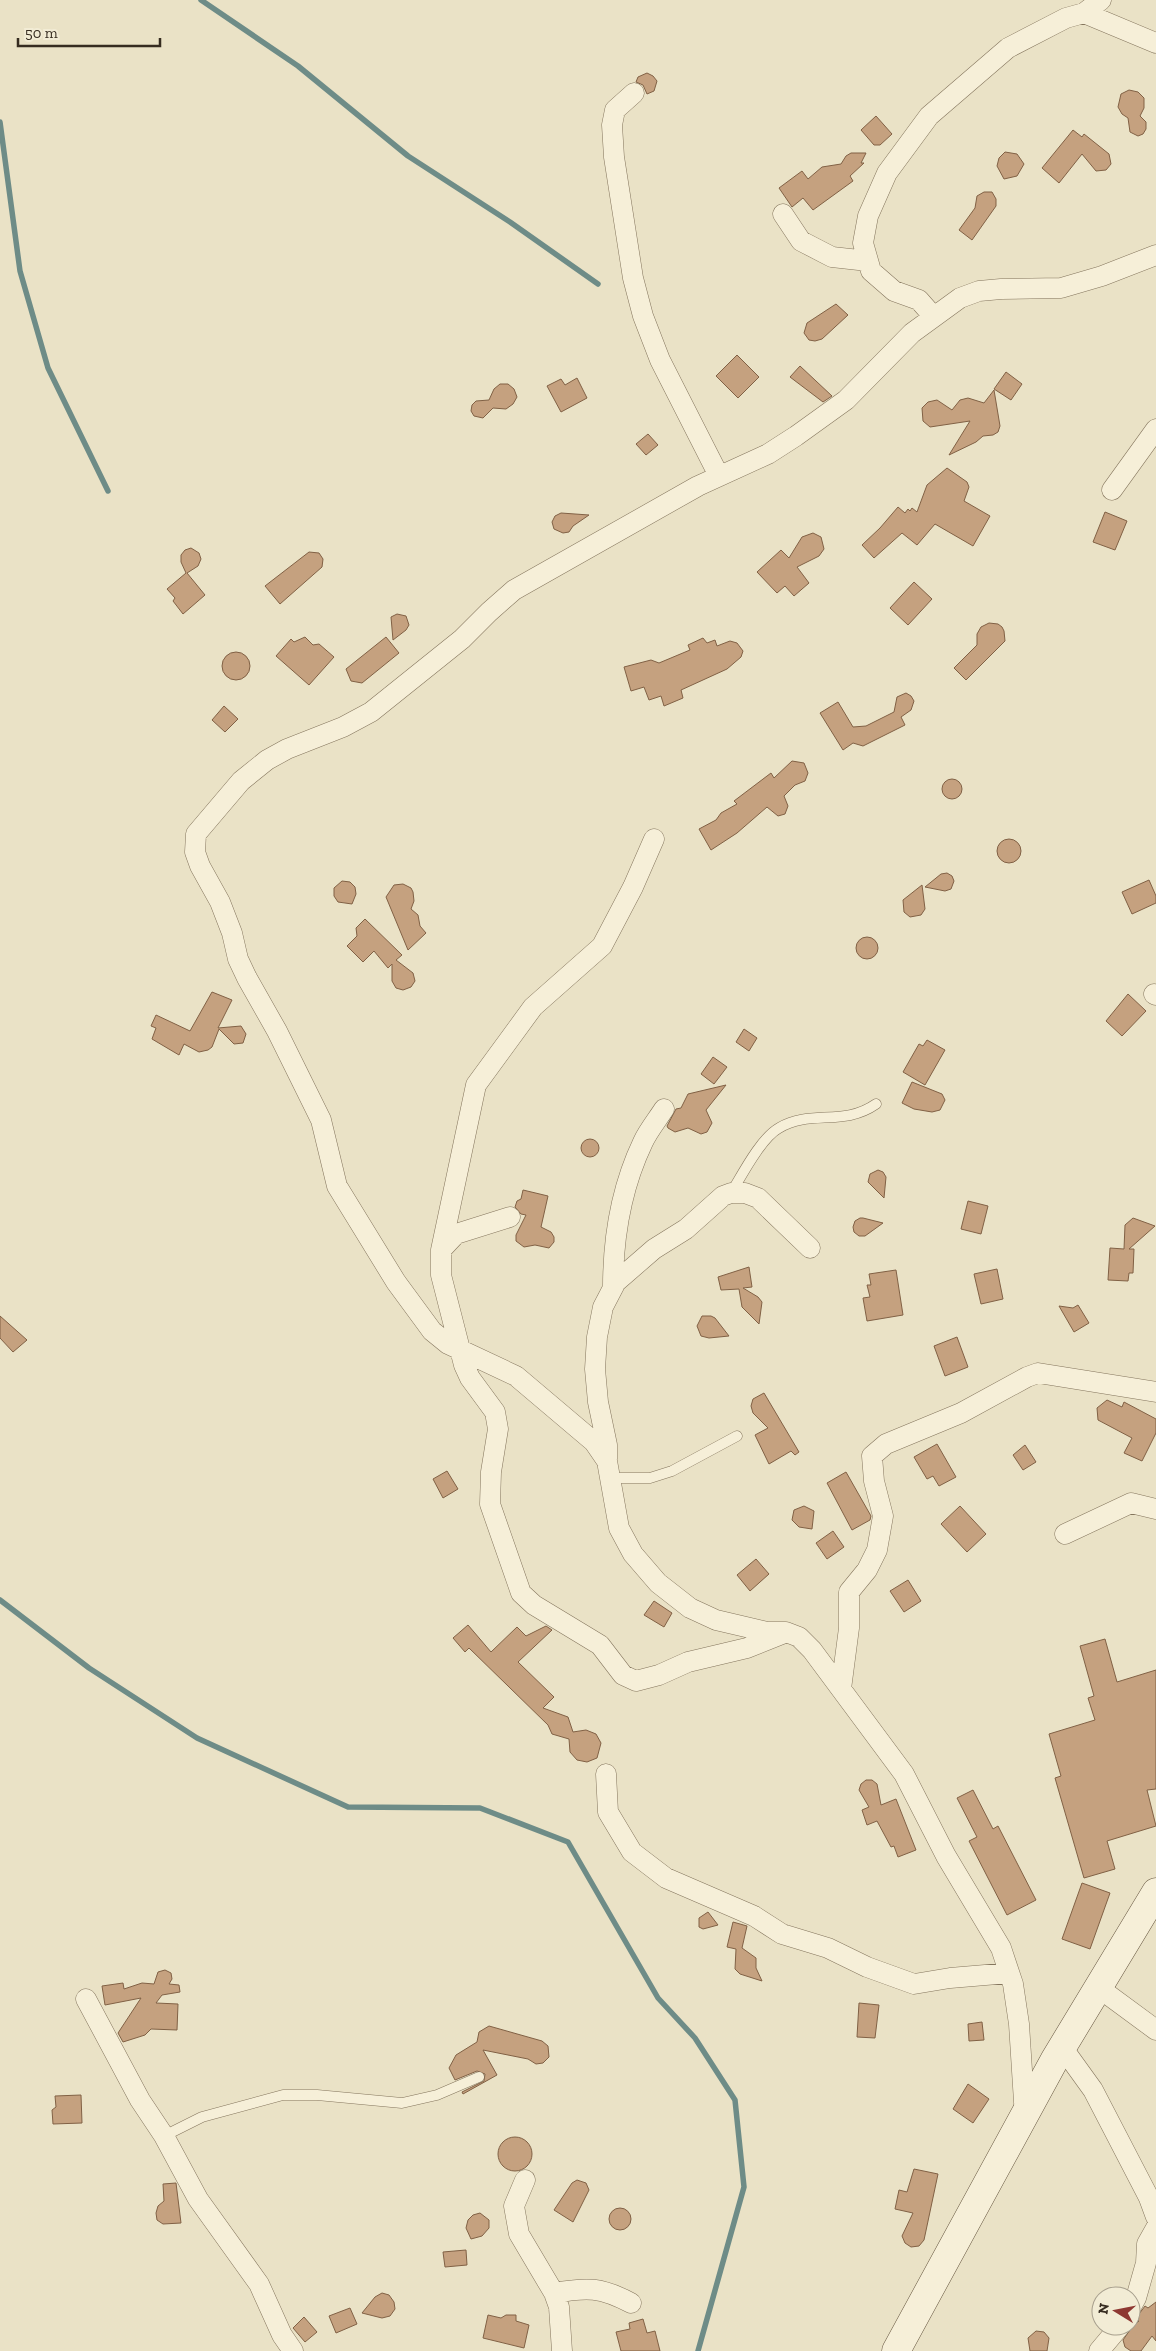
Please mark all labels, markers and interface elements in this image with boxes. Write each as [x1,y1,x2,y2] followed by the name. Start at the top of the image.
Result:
[18,15,160,47] scale bar
[25,24,58,42] text: 50 m
[1091,2286,1141,2336] north arrow
[1094,2302,1113,2316] text: N

